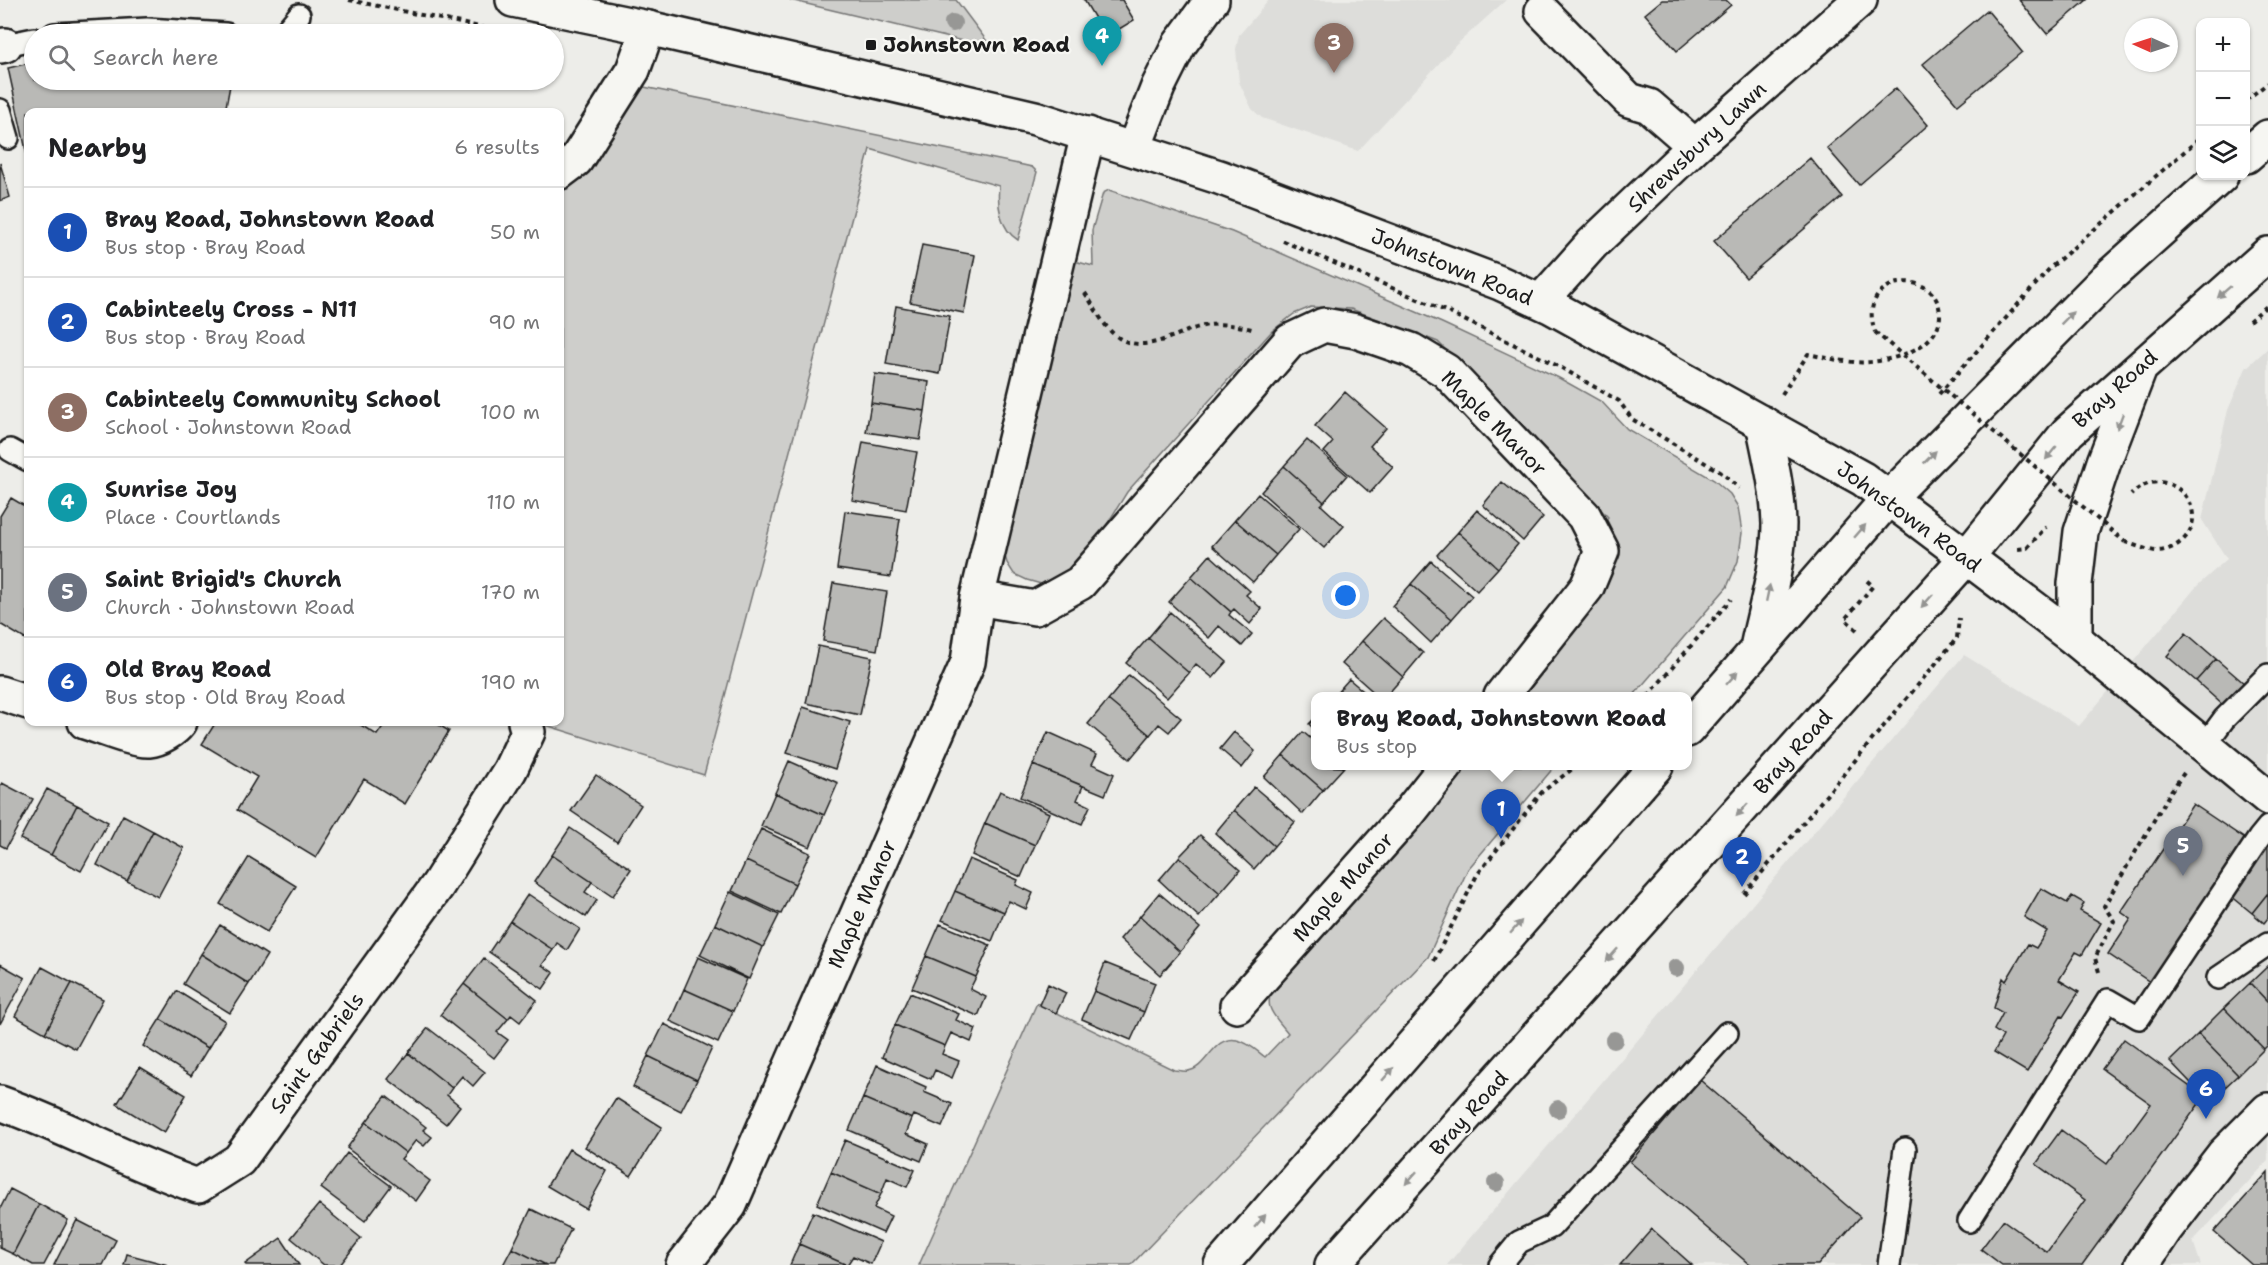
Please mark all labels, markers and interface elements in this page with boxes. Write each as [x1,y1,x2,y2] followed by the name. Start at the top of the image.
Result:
[1082,16,1122,66] pin: 4
[2124,18,2178,72] north arrow
[2196,18,2250,180] map controls
[2196,18,2250,72] button: +
[1314,23,1354,73] pin: 3
[24,24,564,90] search box
[883,31,1070,59] place label: Johnstown Road
[864,38,878,52] marker: Johnstown Road
[45,41,78,74] icon: search
[93,43,219,72] text: Search here
[2196,72,2250,126] button: −
[1621,75,1773,219] street label: Shrewsbury Lawn
[2196,126,2250,180] button: layers
[48,130,147,165] text: Nearby
[454,134,540,160] text: 6 results
[105,205,435,234] text: Bray Road, Johnstown Road
[63,219,72,245] text: 1
[490,219,540,245] text: 50 m
[1367,222,1537,312] street label: Johnstown Road
[105,234,306,260] text: Bus stop · Bray Road
[2217,285,2232,298] one-way arrow
[105,295,357,324] text: Cabinteely Cross - N11
[61,309,75,335] text: 2
[488,309,540,335] text: 90 m
[2059,312,2073,326] one-way arrow
[105,324,306,350] text: Bus stop · Bray Road
[2066,343,2164,435] street label: Bray Road
[1435,364,1553,482] street label: Maple Manor
[105,385,441,414] text: Cabinteely Community School
[61,399,75,425] text: 3
[480,399,540,425] text: 100 m
[2114,412,2124,430] one-way arrow
[105,414,351,440] text: School · Johnstown Road
[2044,445,2057,461] one-way arrow
[1922,450,1936,464] one-way arrow
[1831,455,1987,579] street label: Johnstown Road
[105,475,237,504] text: Sunrise Joy
[61,489,75,515] text: 4
[486,489,540,515] text: 110 m
[105,504,281,530] text: Place · Courtlands
[1853,524,1866,539] one-way arrow
[105,565,342,594] text: Saint Brigid's Church
[61,579,74,605] text: 5
[481,579,540,605] text: 170 m
[1331,581,1360,610] your location
[1764,583,1773,602] one-way arrow
[1921,593,1934,608] one-way arrow
[105,594,355,620] text: Church · Johnstown Road
[105,655,272,684] text: Old Bray Road
[61,669,75,695] text: 6
[481,669,540,695] text: 190 m
[1725,671,1738,686] one-way arrow
[105,684,345,710] text: Bus stop · Old Bray Road
[1311,692,1692,770] popup
[1747,703,1839,801] street label: Bray Road
[1337,704,1666,733] text: Bray Road, Johnstown Road
[1337,733,1417,759] text: Bus stop
[1482,790,1520,839] pin: 1
[1735,802,1749,817] one-way arrow
[1286,826,1400,948] street label: Maple Manor
[2164,826,2202,876] pin: 5
[821,835,903,973] street label: Maple Manor
[1722,838,1762,887] pin: 2
[1509,920,1522,935] one-way arrow
[1605,947,1619,962] one-way arrow
[264,987,370,1119] street label: Saint Gabriels
[1423,1064,1515,1162] street label: Bray Road
[1381,1067,1394,1082] one-way arrow
[2186,1070,2226,1119] pin: 6
[1404,1170,1418,1185] one-way arrow
[1253,1213,1266,1229] one-way arrow

